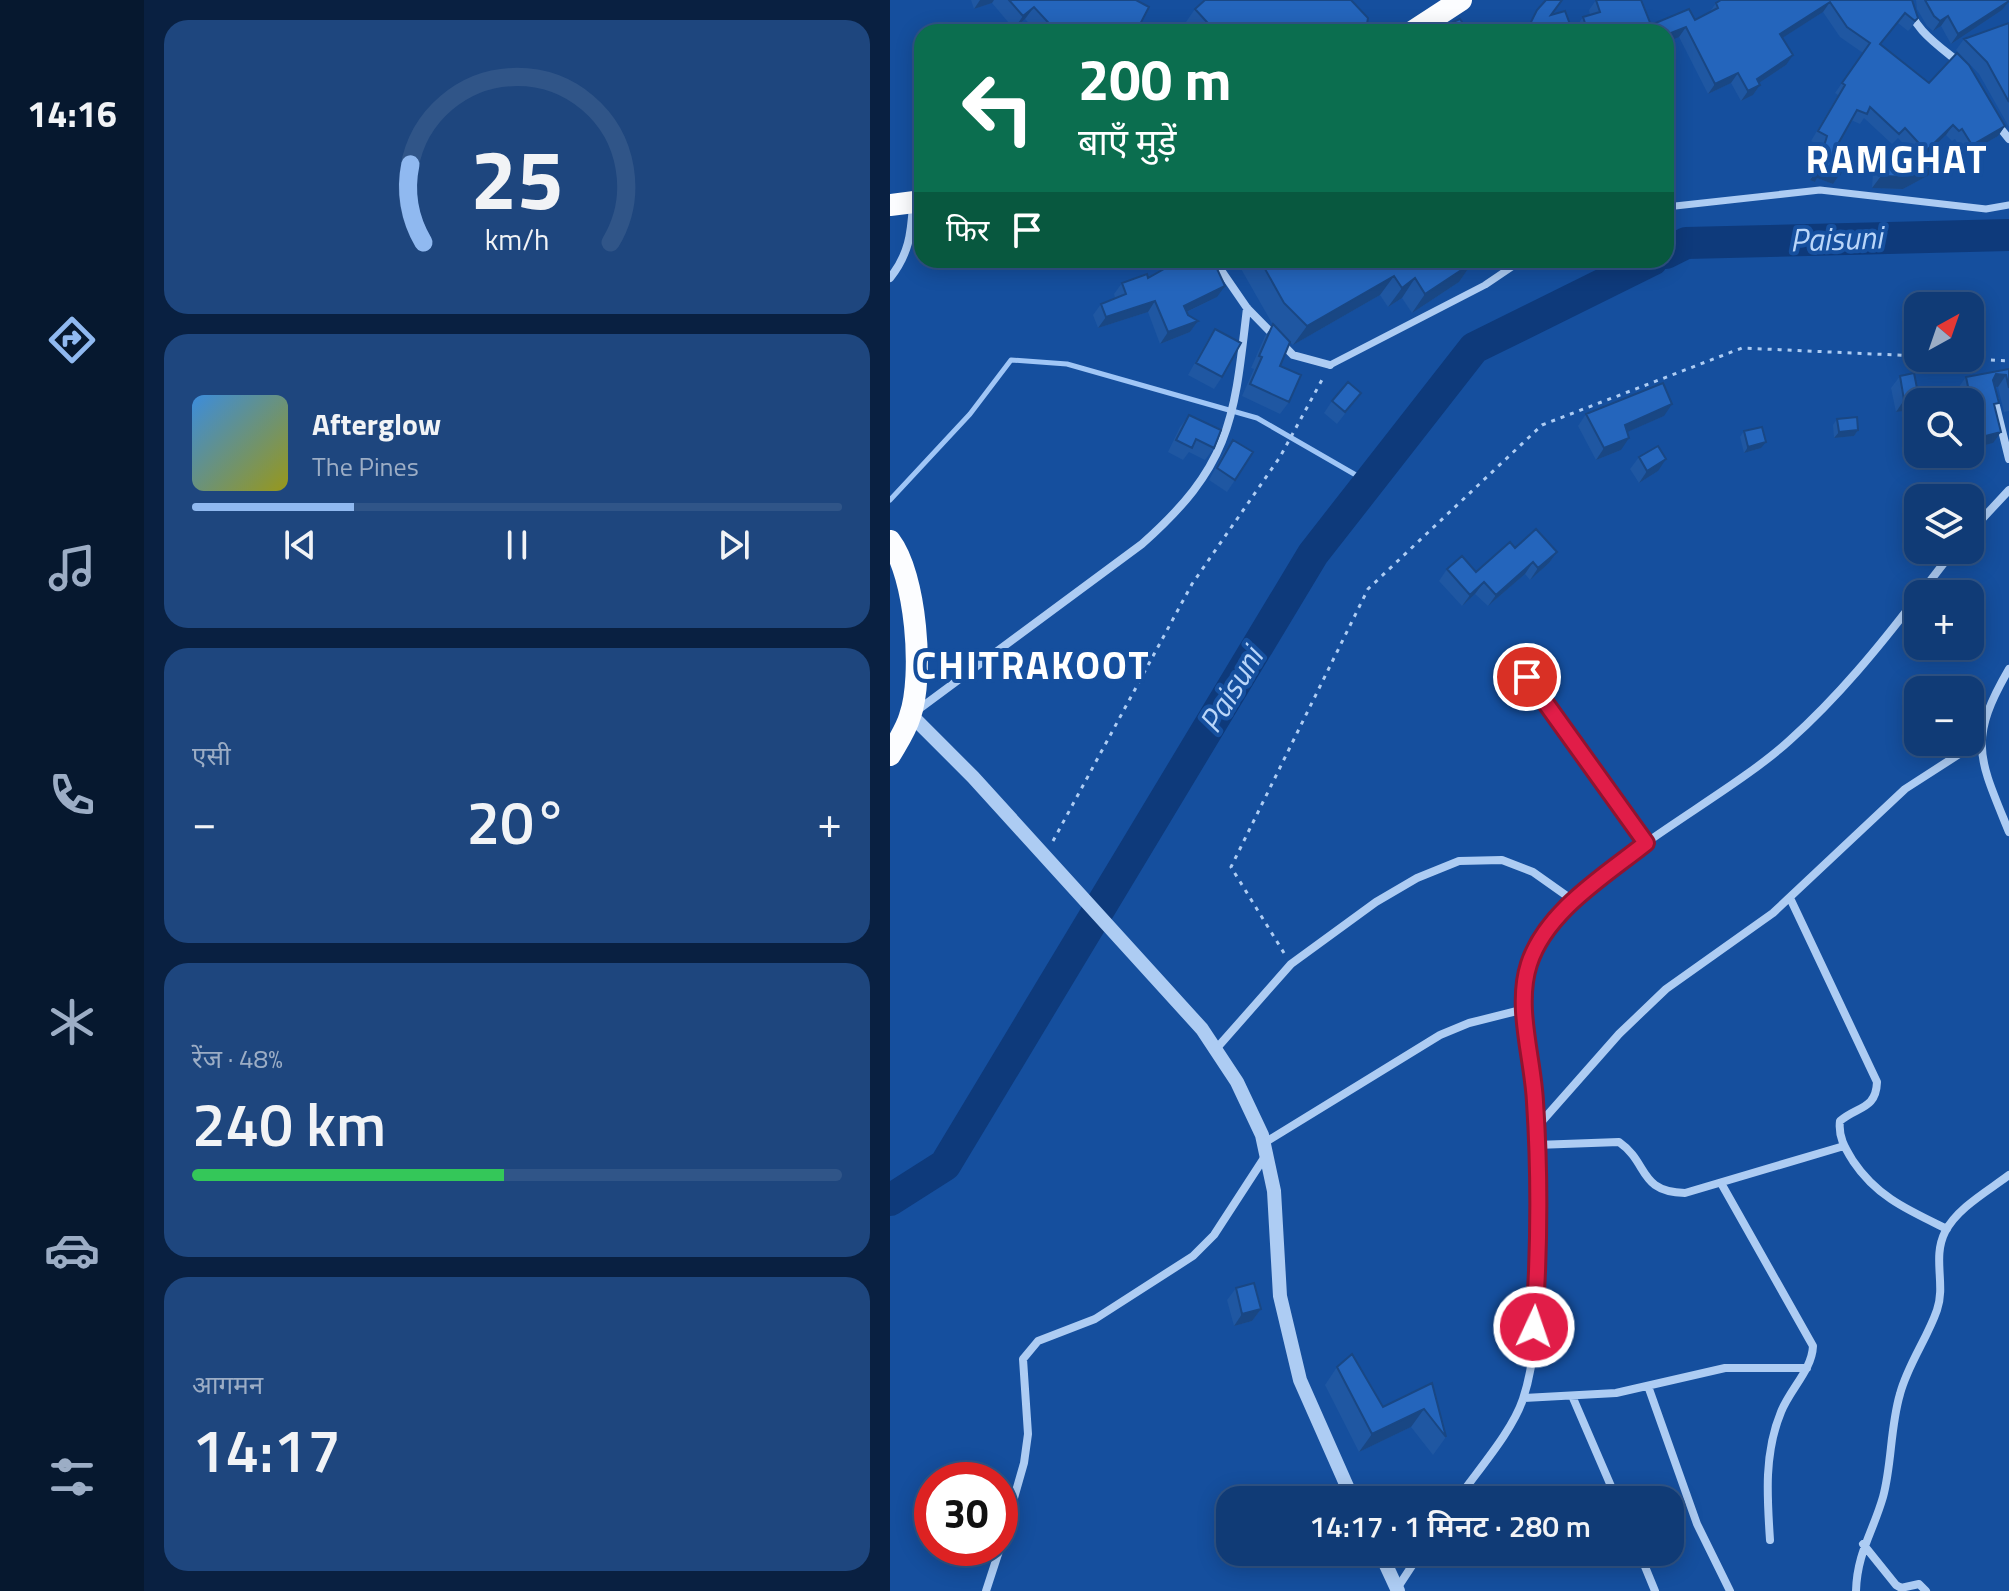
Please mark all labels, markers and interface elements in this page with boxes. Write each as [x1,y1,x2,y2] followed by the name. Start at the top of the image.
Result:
[1078,37,1231,122] text: 200 m
[946,56,1050,160] icon: left
[27,86,117,141] text: 14:16
[1078,114,1177,169] text: बाएँ मुड़ें
[470,115,564,241] text: 25
[1805,130,1989,188] district label: RAMGHAT
[946,207,989,253] text: फिर
[1005,208,1049,252] icon: arrive
[1789,212,1886,264] water label: Paisuni
[485,218,549,261] text: km/h
[1904,292,1984,372] north arrow
[1904,292,1984,756] map controls
[44,312,100,368] icon: directions
[1904,388,1984,468] button: search
[312,401,441,447] text: Afterglow
[312,447,419,486] text: The Pines
[1904,484,1984,564] button: layers
[278,523,322,567] icon: previous
[495,523,539,567] icon: pause
[712,523,756,567] icon: next
[44,540,100,596] icon: music
[1904,580,1984,660] button: +
[1186,635,1276,741] water label: Paisuni
[916,636,1150,694] district label: CHITRAKOOT
[1493,643,1561,711] pin
[1505,655,1549,699] icon: arrive
[1904,676,1984,756] button: −
[192,736,231,775] text: एसी
[44,767,100,823] icon: phone
[467,776,567,867] text: 20°
[192,788,217,855] text: −
[817,788,842,855] text: +
[44,994,100,1050] icon: climate
[192,1039,283,1078] text: रेंज · 48%
[192,1078,386,1169] text: 240 km
[44,1222,100,1278] icon: car
[1492,1285,1576,1369] position arrow
[192,1365,263,1404] text: आगमन
[192,1404,341,1495] text: 14:17
[44,1449,100,1505] icon: filters
[914,1462,1018,1566] speed limit sign: 30
[1309,1503,1591,1549] text: 14:17 · 1 मिनट · 280 m

